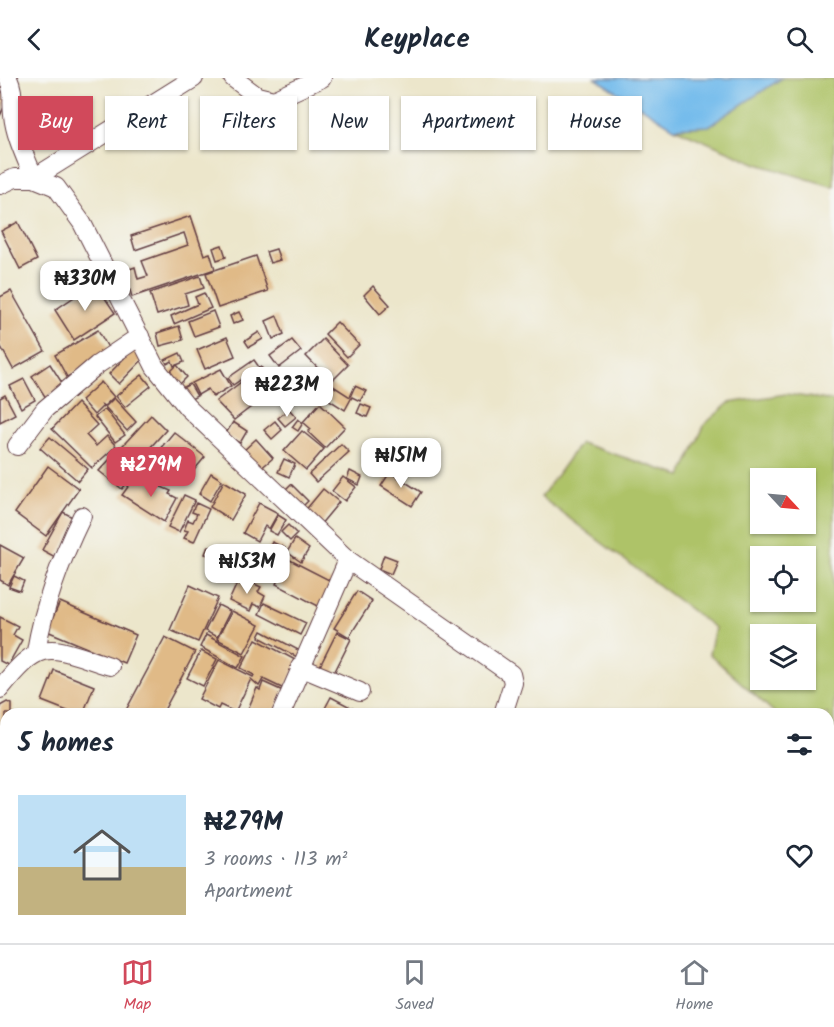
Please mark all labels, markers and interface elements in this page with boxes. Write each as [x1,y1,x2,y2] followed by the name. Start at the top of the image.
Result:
[364,18,470,61] text: Keyplace
[18,23,51,56] icon: back
[783,23,816,56] icon: search
[18,96,93,150] chip: Buy
[105,96,188,150] chip: Rent
[200,96,297,150] chip: Filters
[309,96,389,150] chip: New
[401,96,536,150] chip: Apartment
[548,96,642,150] chip: House
[43,261,127,312] pin: ₦330M
[54,264,116,296] text: ₦330M
[245,367,329,418] pin: ₦223M
[255,370,319,402] text: ₦223M
[359,438,443,489] pin: ₦151M
[375,441,427,473] text: ₦151M
[109,447,193,498] pin: ₦279M
[121,450,181,482] text: ₦279M
[750,468,816,534] north arrow
[750,468,816,690] map controls
[205,544,289,595] pin: ₦153M
[750,546,816,612] button: locate
[219,547,275,579] text: ₦153M
[750,624,816,690] button: layers
[18,723,114,765] text: 5 homes
[783,728,816,761] icon: filters
[204,802,283,844] text: ₦279M
[66,819,138,891] icon: home
[783,839,816,872] icon: heart
[204,844,347,876] text: 3 rooms · 113 m²
[204,876,293,908] text: Apartment
[121,956,154,1017] tab: Map
[396,956,434,1017] tab: Saved
[675,956,713,1017] tab: Home

